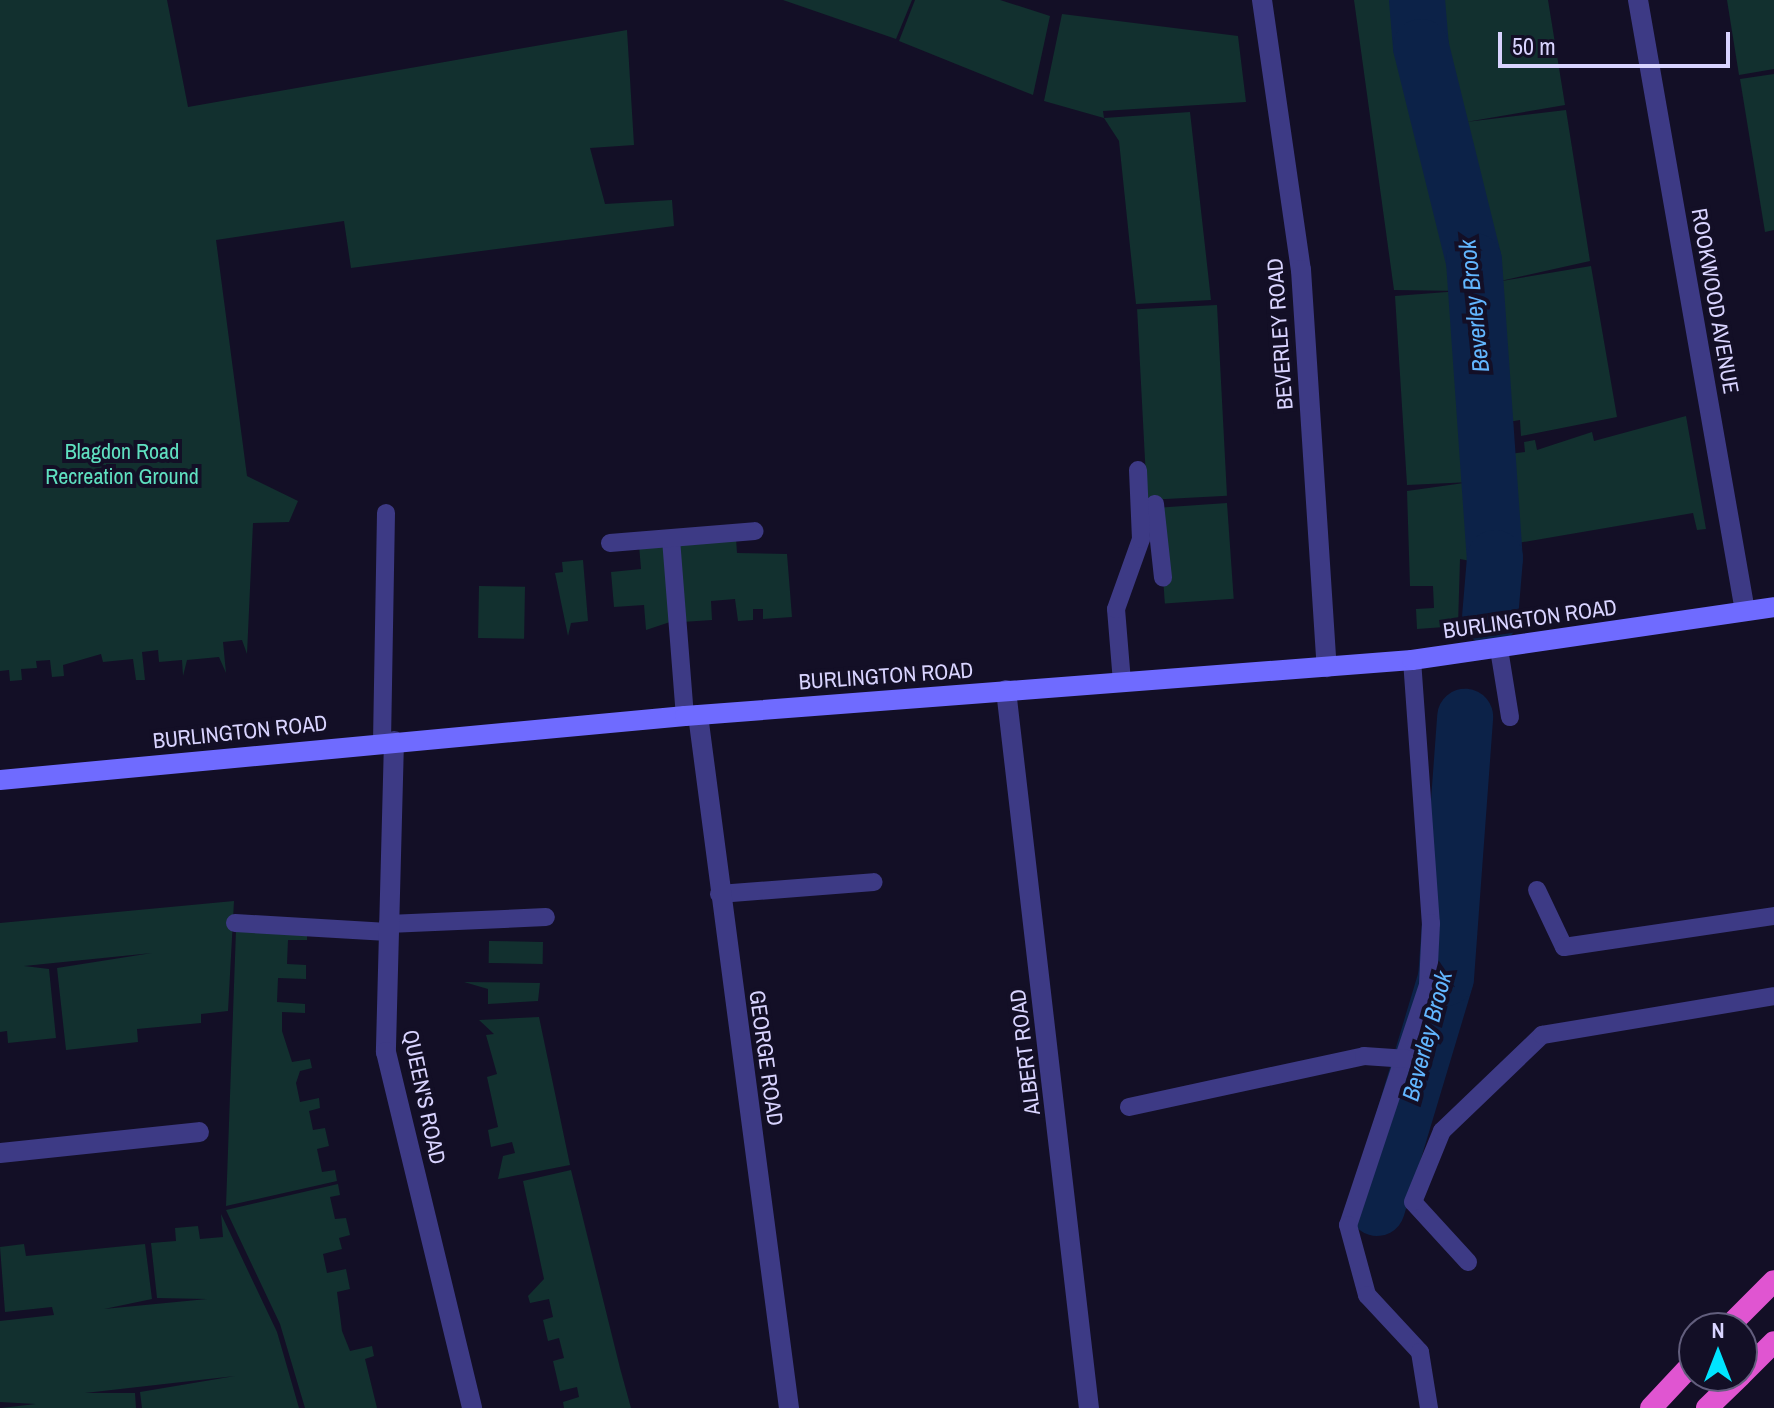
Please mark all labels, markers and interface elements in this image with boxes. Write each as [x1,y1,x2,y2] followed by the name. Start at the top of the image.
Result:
[1502,16,1734,66] scale bar
[1512,30,1556,62] text: 50 m
[1686,206,1744,396] street label: ROOKWOOD AVENUE
[1453,238,1495,374] water label: Beverley Brook
[1262,257,1298,411] street label: BEVERLEY ROAD
[45,438,199,490] park label: Blagdon Road Recreation Ground
[1441,594,1619,644] street label: BURLINGTON ROAD
[798,657,974,695] street label: BURLINGTON ROAD
[152,710,328,754] street label: BURLINGTON ROAD
[1396,968,1458,1104] water label: Beverley Brook
[1004,987,1046,1117] street label: ALBERT ROAD
[743,989,789,1127] street label: GEORGE ROAD
[397,1027,451,1167] street label: QUEEN'S ROAD
[1678,1312,1758,1392] north arrow
[1711,1315,1725,1345] text: N

